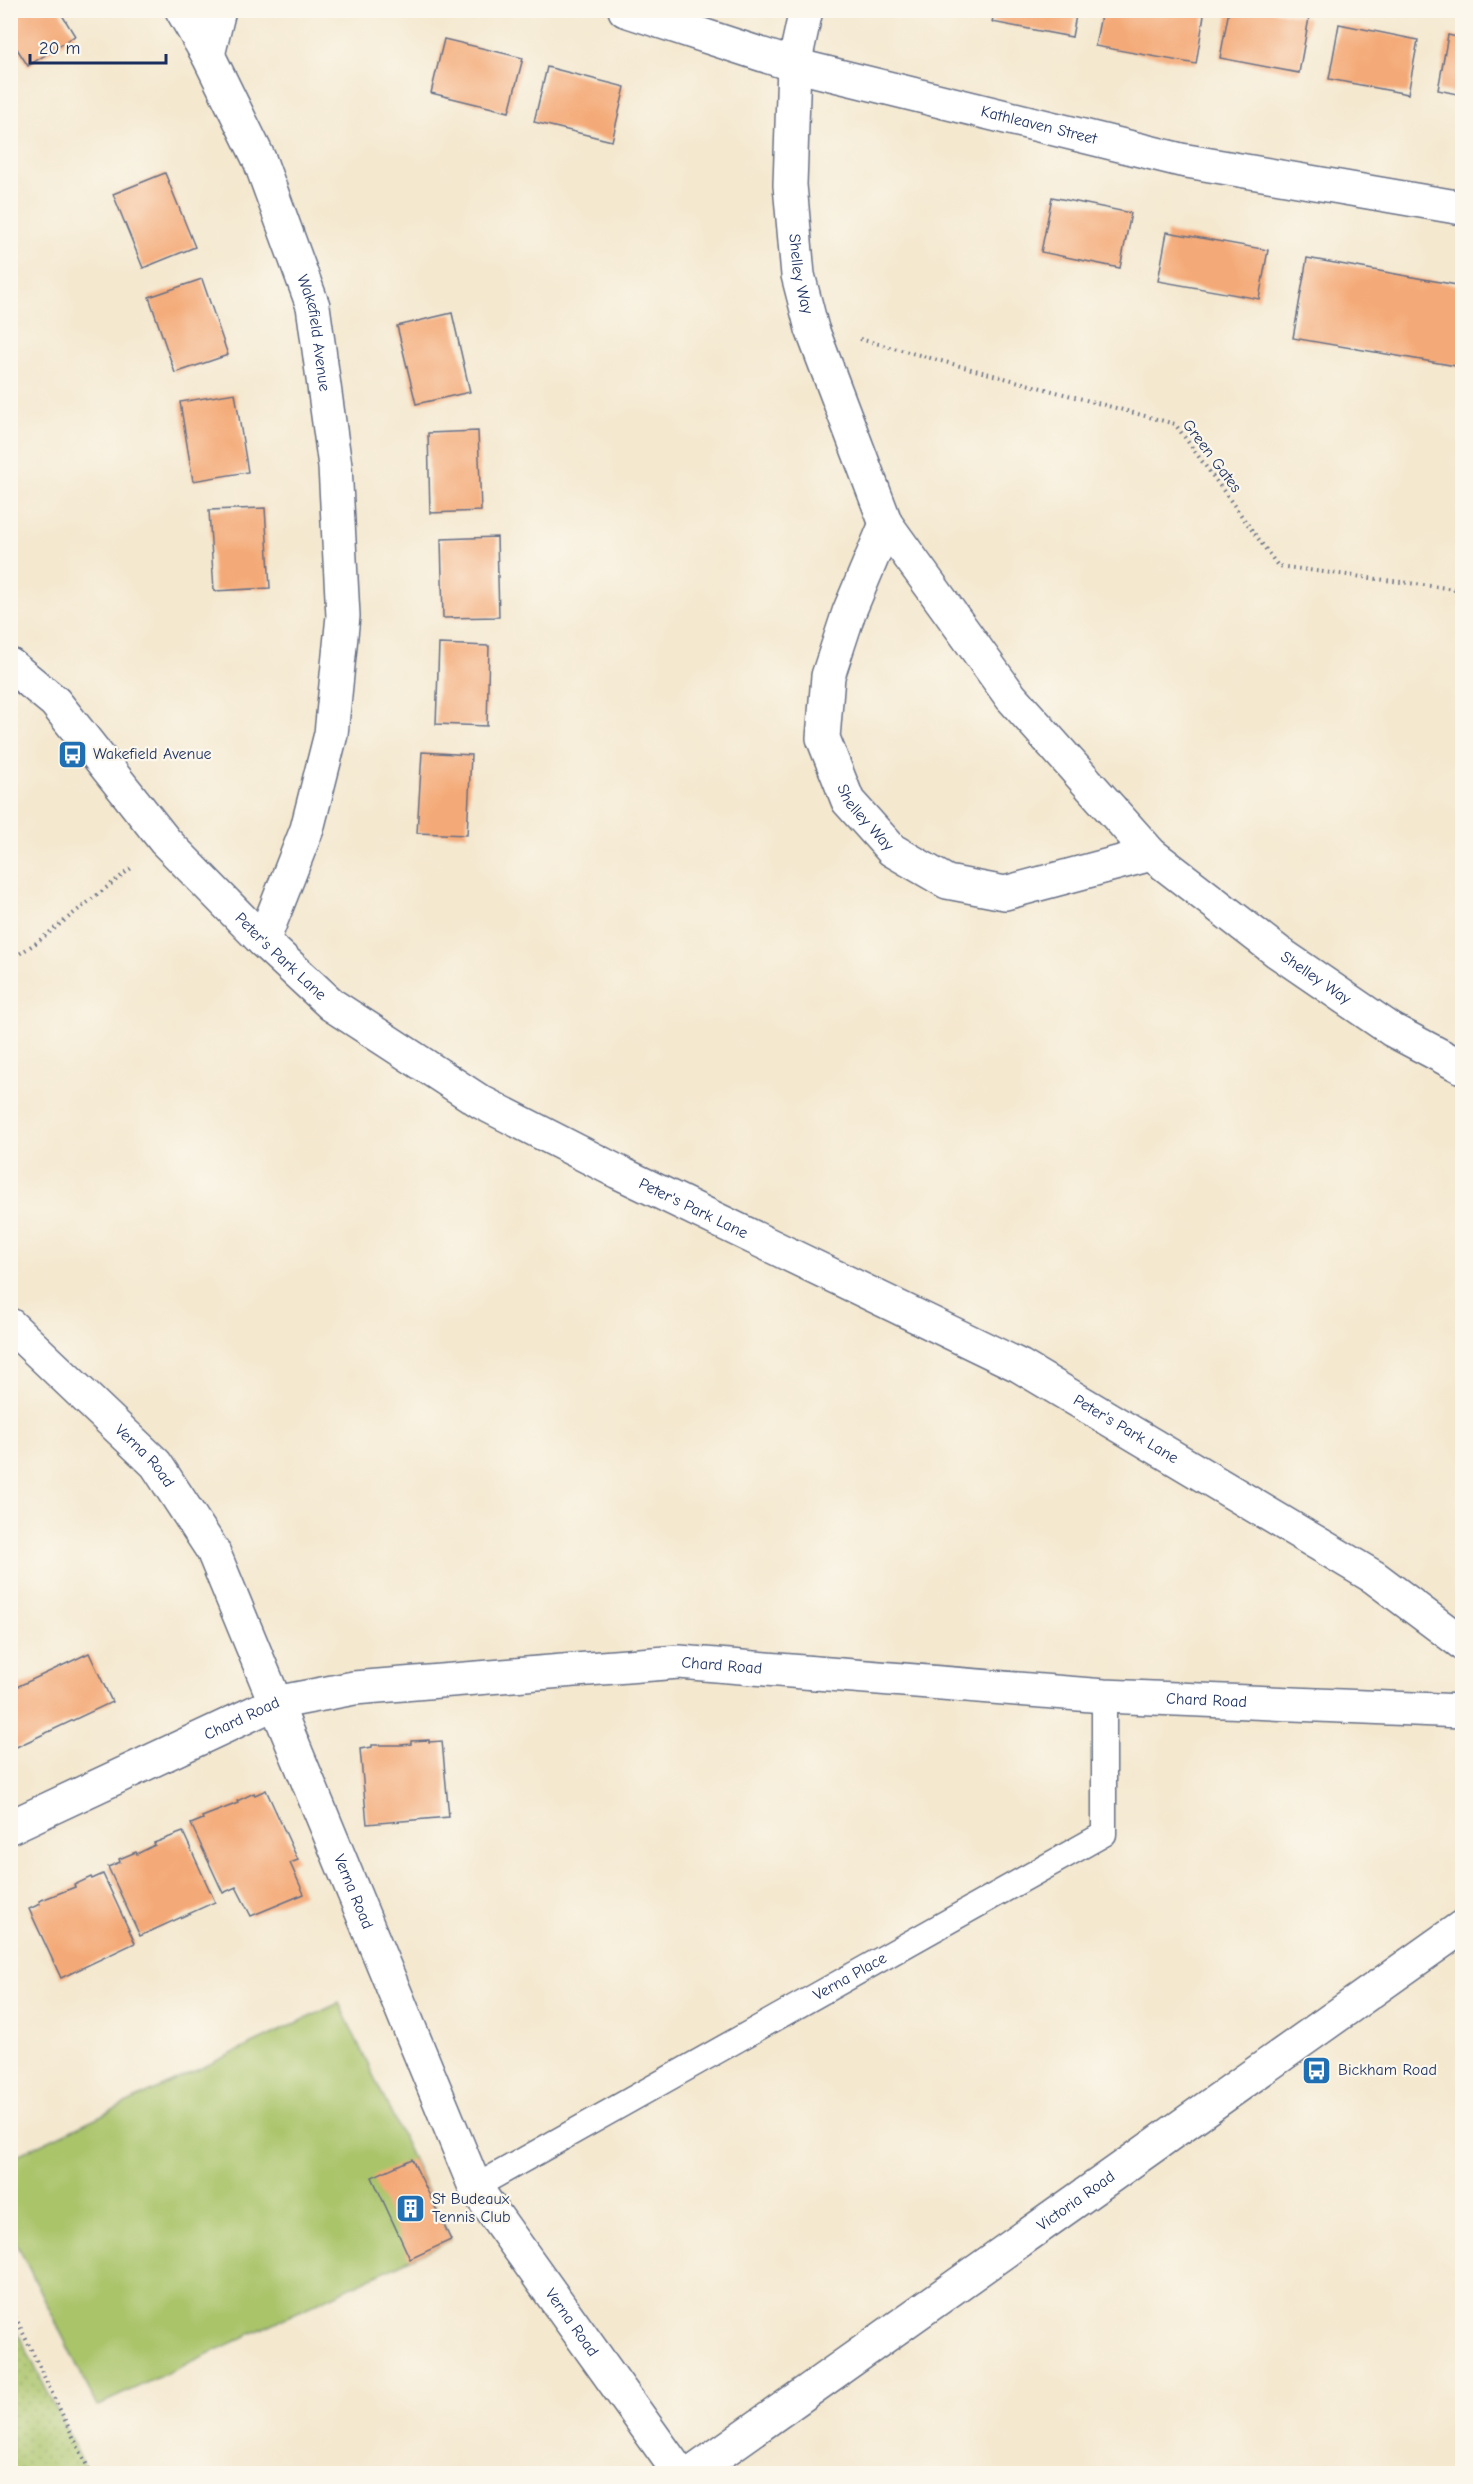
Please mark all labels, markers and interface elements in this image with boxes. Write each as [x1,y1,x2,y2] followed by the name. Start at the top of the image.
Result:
[30,27,166,65] scale bar
[39,38,80,59] text: 20 m
[979,102,1099,148] street label: Kathleaven Street
[785,233,817,317] street label: Shelley Way
[293,272,334,392] street label: Wakefield Avenue
[1179,416,1245,496] street label: Green Gates
[56,738,88,770] bus stop icon: Wakefield Avenue
[93,745,212,763] place label: Wakefield Avenue
[833,781,898,855] street label: Shelley Way
[231,909,330,1004] street label: Peter's Park Lane
[1277,947,1355,1009] street label: Shelley Way
[636,1174,751,1242] street label: Peter's Park Lane
[1070,1391,1182,1467] street label: Peter's Park Lane
[111,1421,178,1491] street label: Verna Road
[681,1653,763,1678] street label: Chard Road
[1166,1690,1247,1711] street label: Chard Road
[201,1693,282,1744] street label: Chard Road
[330,1852,377,1932] street label: Verna Road
[810,1949,890,2004] street label: Verna Place
[1301,2054,1333,2086] bus stop icon: Bickham Road
[1338,2061,1437,2079] place label: Bickham Road
[1034,2167,1118,2234] street label: Victoria Road
[432,2190,510,2226] place label: St Budeaux Tennis Club
[395,2192,427,2224] building icon: St Budeaux Tennis Club
[542,2285,602,2360] street label: Verna Road

